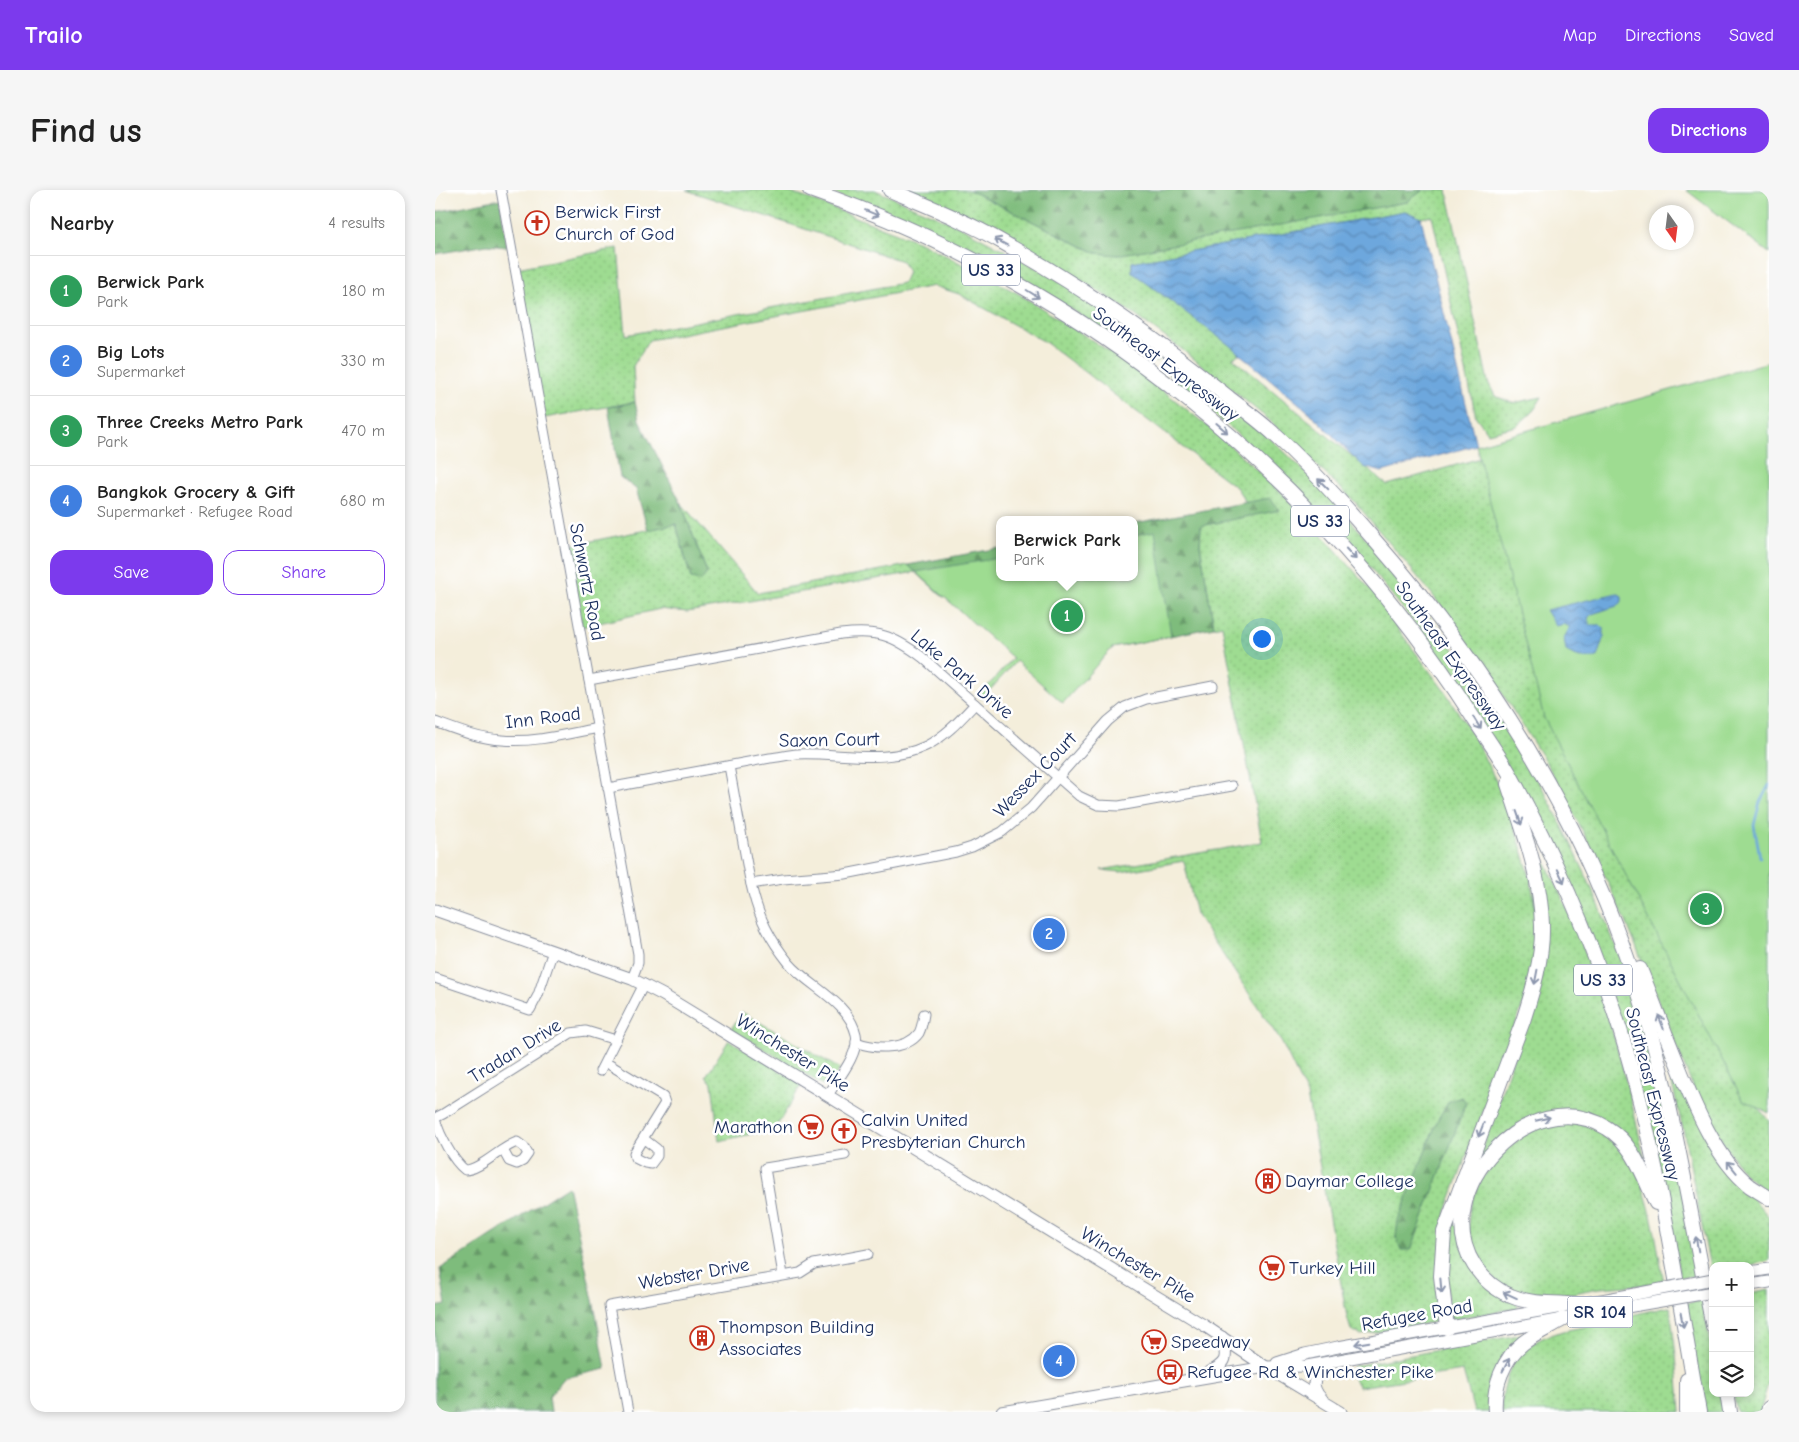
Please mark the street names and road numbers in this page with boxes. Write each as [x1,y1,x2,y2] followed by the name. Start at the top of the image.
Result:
[962,254,1020,286] road number: US 33
[1089,302,1244,426] street label: Southeast Expressway
[1291,506,1349,536] road number: US 33
[565,521,609,643] street label: Schwartz Road
[1391,577,1511,735] street label: Southeast Expressway
[906,625,1018,723] street label: Lake Park Drive
[504,702,582,734] street label: Inn Road
[989,727,1081,822] street label: Wessex Court
[779,728,880,752] street label: Saxon Court
[1574,964,1632,996] road number: US 33
[1621,1005,1685,1183] street label: Southeast Expressway
[732,1009,854,1097] street label: Winchester Pike
[465,1014,565,1088] street label: Tradan Drive
[1077,1222,1199,1308] street label: Winchester Pike
[637,1253,751,1295] street label: Webster Drive
[1360,1294,1474,1336] street label: Refugee Road
[1567,1296,1633,1328] road number: SR 104

